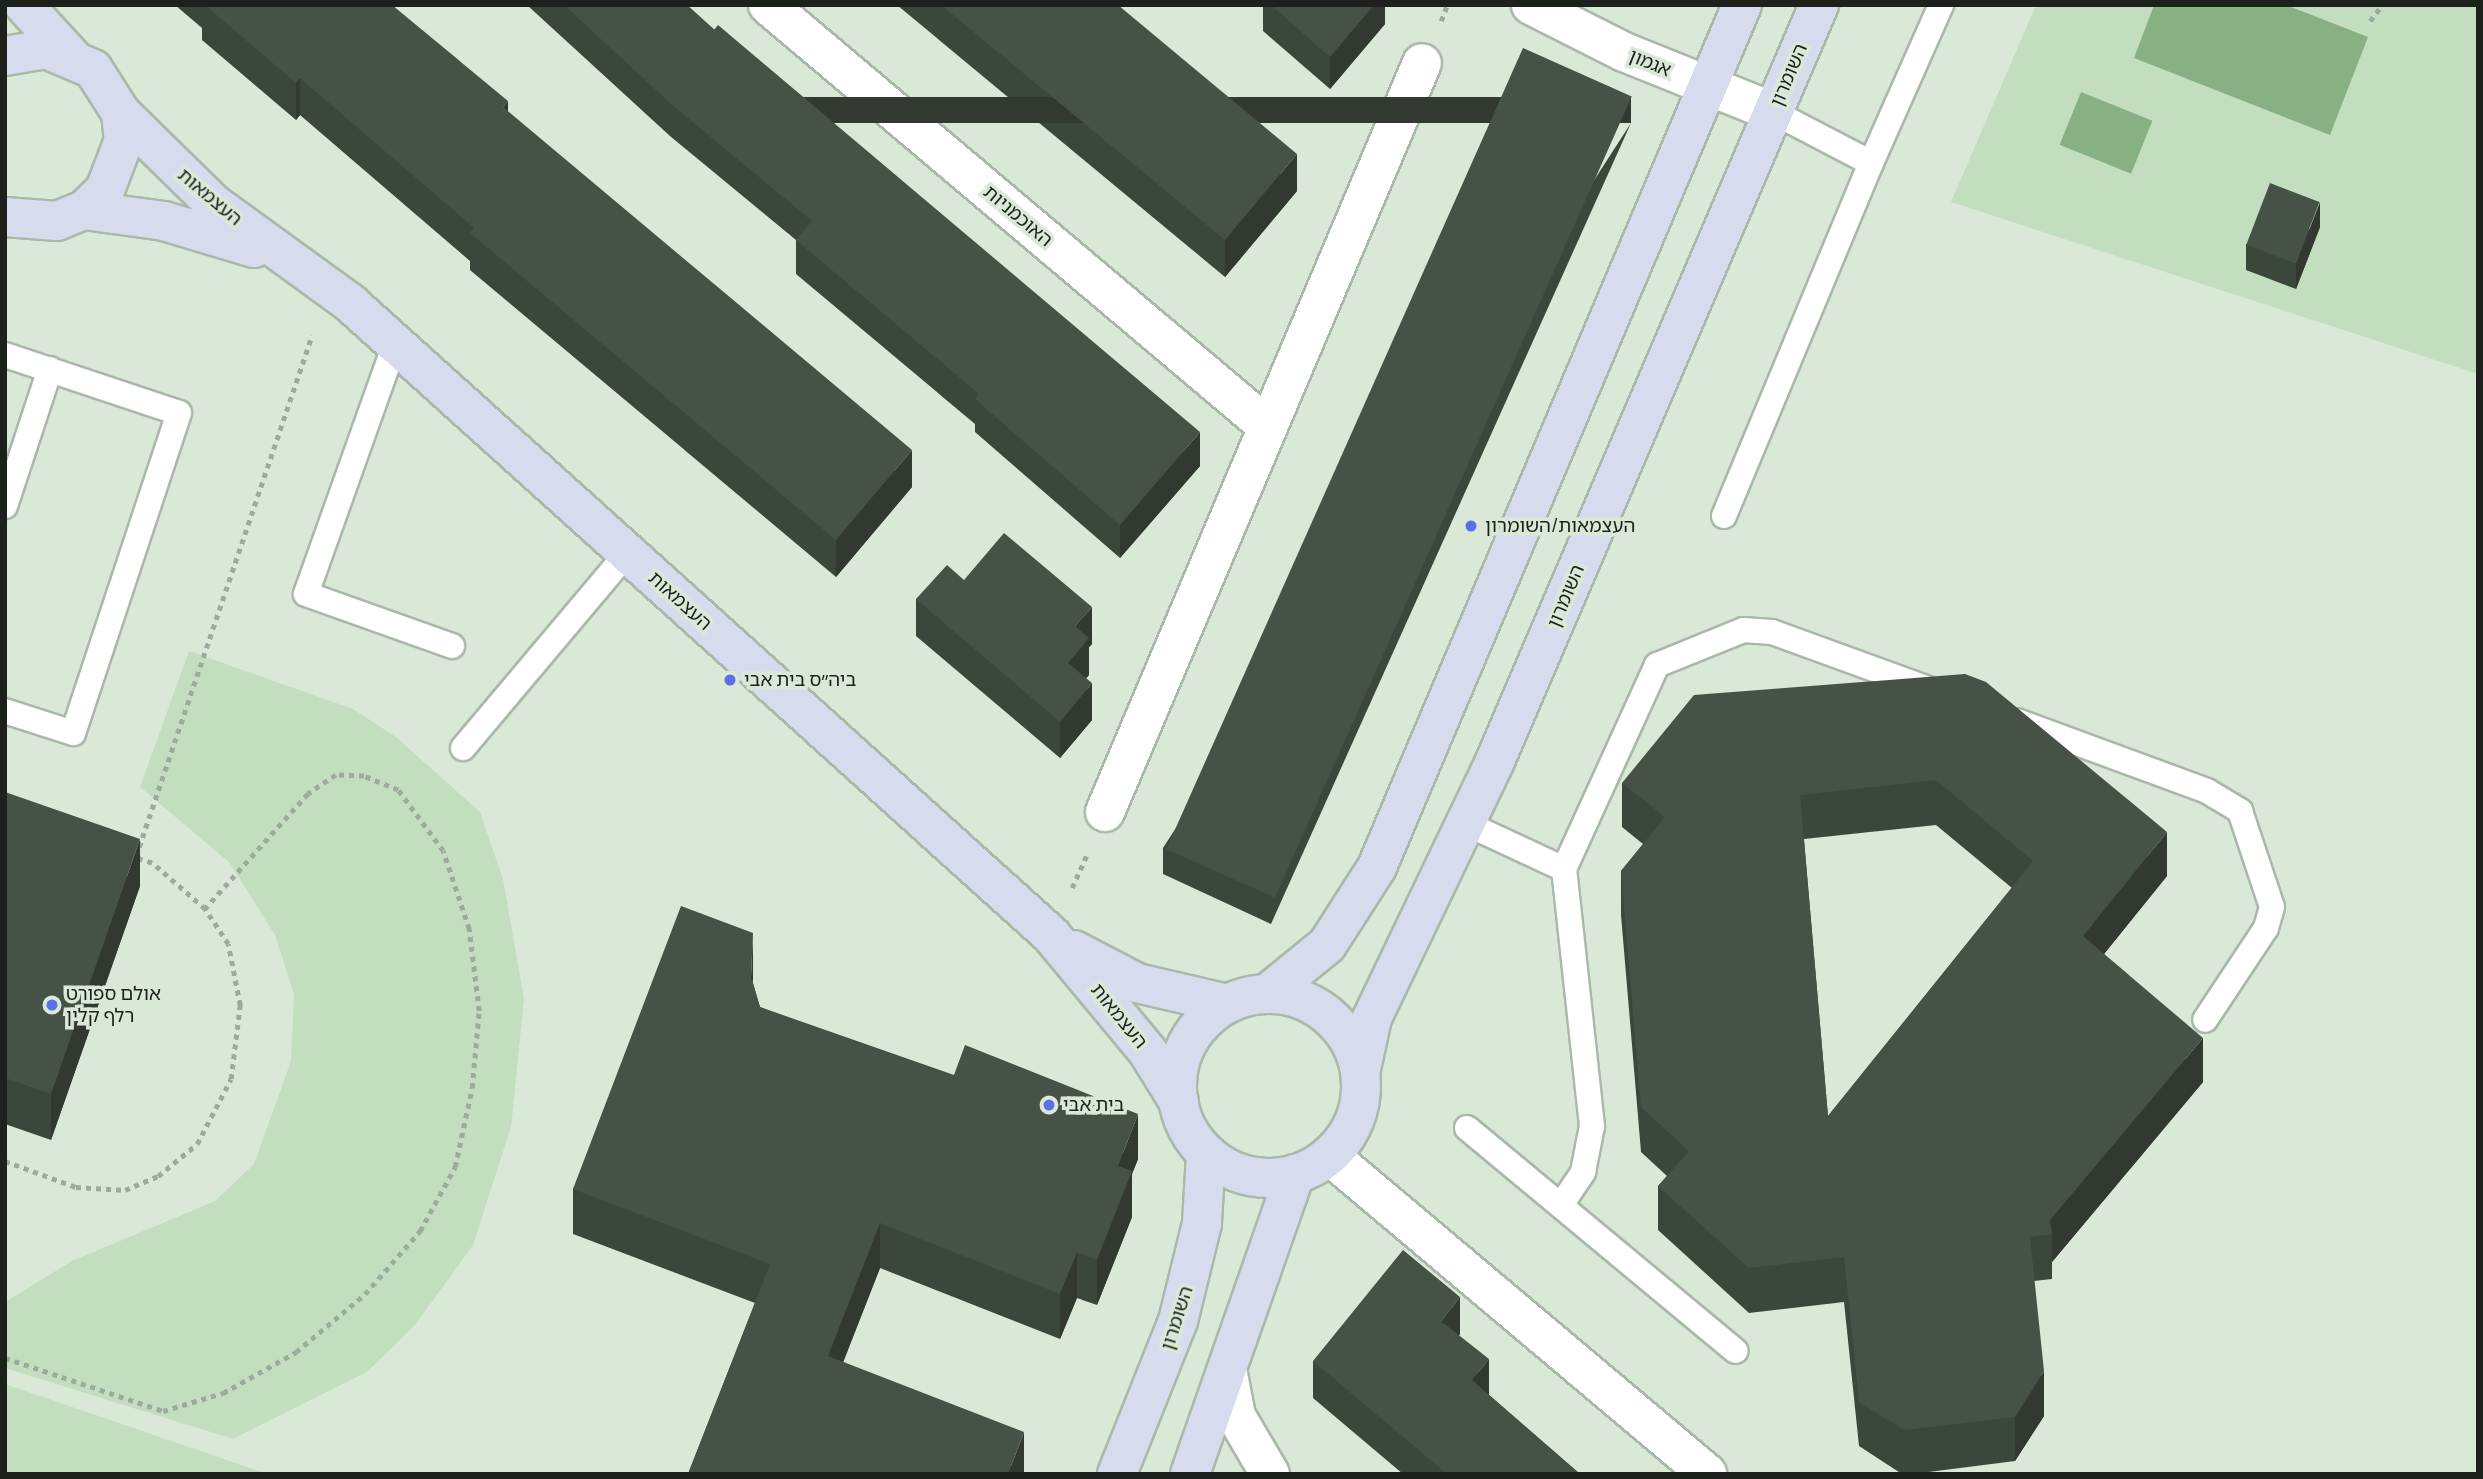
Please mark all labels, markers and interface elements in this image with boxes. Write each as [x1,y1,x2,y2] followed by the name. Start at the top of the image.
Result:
[1766,40,1812,110] street label: השומרון
[1626,44,1674,82] street label: אגמון
[173,164,247,230] street label: העצמאות
[979,181,1057,251] street label: האוכמניות
[1485,515,1635,537] place label: העצמאות/השומרון
[1463,518,1479,534] marker: העצמאות/השומרון
[1543,561,1589,631] street label: השומרון
[644,567,716,635] street label: העצמאות
[744,669,856,691] place label: ביה״ס בית אבי
[722,672,738,688] marker: ביה״ס בית אבי
[1086,979,1152,1053] street label: העצמאות
[66,983,161,1027] place label: אולם ספורט רלף קלין
[44,997,60,1013] marker: אולם ספורט רלף קלין
[1063,1094,1124,1116] place label: בית אבי
[1041,1097,1057,1113] marker: בית אבי
[1156,1283,1198,1353] street label: השומרון

